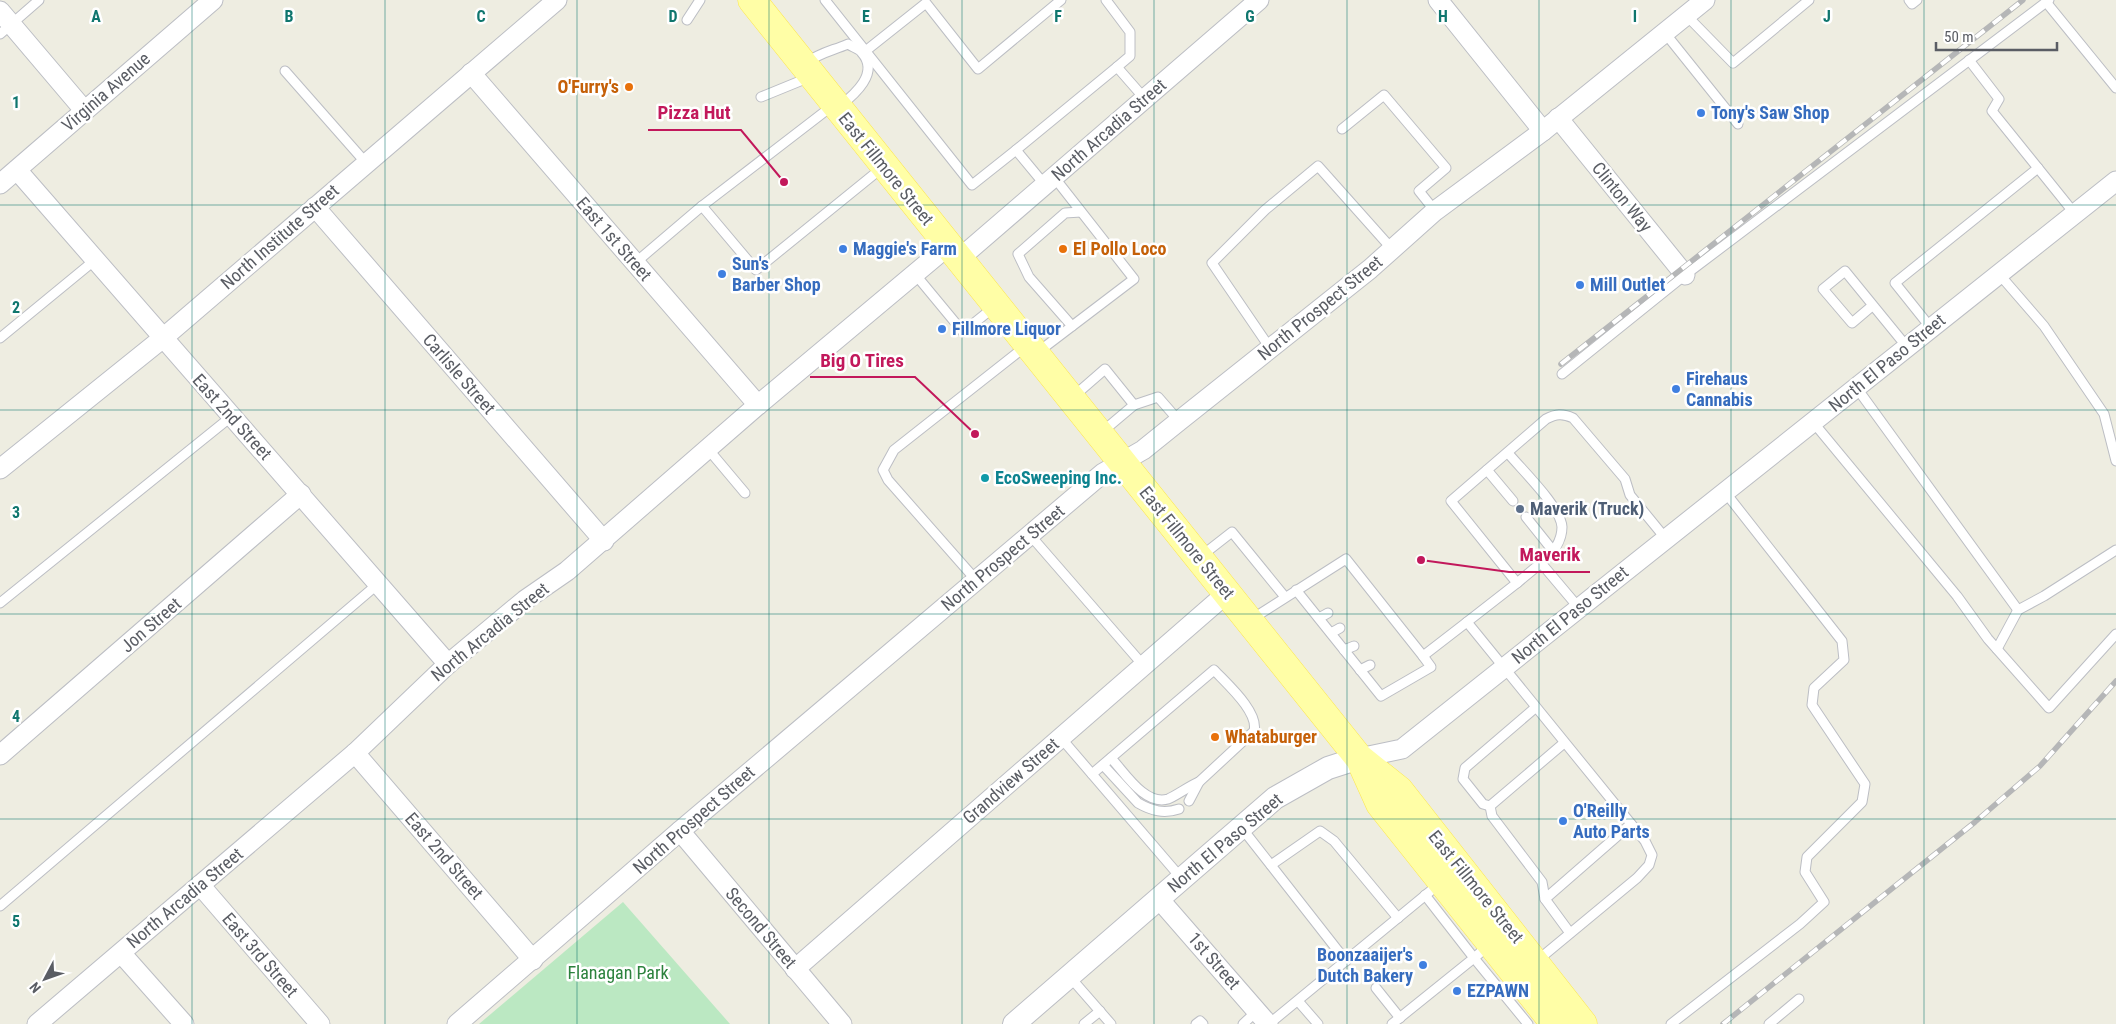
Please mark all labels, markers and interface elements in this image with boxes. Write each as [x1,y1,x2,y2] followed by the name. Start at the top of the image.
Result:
[91,7,101,26] text: A
[285,7,294,26] text: B
[476,7,486,26] text: C
[668,7,678,26] text: D
[862,7,870,26] text: E
[1054,7,1062,26] text: F
[1245,7,1255,26] text: G
[1438,7,1448,26] text: H
[1633,7,1637,26] text: I
[1823,7,1831,26] text: J
[1936,20,2057,52] scale bar
[1944,28,1974,46] text: 50 m
[57,48,154,136] street label: Virginia Avenue
[1047,74,1170,185] street label: North Arcadia Street
[558,76,619,97] place label: O'Furry's
[623,81,635,93] marker: O'Furry's
[12,93,20,112] text: 1
[648,96,741,130] callout: Pizza Hut
[658,101,731,124] text: Pizza Hut
[1711,102,1830,123] place label: Tony's Saw Shop
[1695,107,1707,119] marker: Tony's Saw Shop
[835,108,938,229] street label: East Fillmore Street
[1588,158,1657,236] street label: Clinton Way
[216,180,343,294] street label: North Institute Street
[572,193,656,285] street label: East 1st Street
[853,238,957,259] place label: Maggie's Farm
[1073,238,1167,259] place label: El Pollo Loco
[837,243,849,255] marker: Maggie's Farm
[1057,243,1069,255] marker: El Pollo Loco
[1253,251,1386,364] street label: North Prospect Street
[732,253,821,295] place label: Sun's Barber Shop
[716,268,728,280] marker: Sun's Barber Shop
[1590,274,1666,295] place label: Mill Outlet
[1574,279,1586,291] marker: Mill Outlet
[12,298,20,317] text: 2
[1824,309,1949,416] street label: North El Paso Street
[952,318,1061,339] place label: Fillmore Liquor
[936,323,948,335] marker: Fillmore Liquor
[419,329,500,418] street label: Carlisle Street
[810,343,915,377] callout: Big O Tires
[820,349,904,372] text: Big O Tires
[1686,368,1753,410] place label: Firehaus Cannabis
[188,369,276,464] street label: East 2nd Street
[1670,383,1682,395] marker: Firehaus Cannabis
[995,467,1122,488] place label: EcoSweeping Inc.
[979,472,991,484] marker: EcoSweeping Inc.
[1136,482,1239,603] street label: East Fillmore Street
[1530,498,1644,520] place label: Maverik (Truck)
[937,500,1068,615] street label: North Prospect Street
[12,503,20,522] text: 3
[1514,503,1526,515] marker: Maverik (Truck)
[1509,538,1590,572] callout: Maverik
[1520,543,1581,566] text: Maverik
[1507,561,1632,668] street label: North El Paso Street
[427,578,553,685] street label: North Arcadia Street
[116,593,185,656] street label: Jon Street
[12,707,20,726] text: 4
[1225,726,1317,747] place label: Whataburger
[1209,731,1221,743] marker: Whataburger
[958,733,1063,828] street label: Grandview Street
[629,761,759,878] street label: North Prospect Street
[1163,788,1286,897] street label: North El Paso Street
[1573,800,1650,842] place label: O'Reilly Auto Parts
[401,808,488,903] street label: East 2nd Street
[1557,815,1569,827] marker: O'Reilly Auto Parts
[1425,826,1528,947] street label: East Fillmore Street
[122,843,247,952] street label: North Arcadia Street
[721,883,801,972] street label: Second Street
[218,908,303,1001] street label: East 3rd Street
[12,912,20,931] text: 5
[1184,928,1245,993] street label: 1st Street
[1317,944,1413,986] place label: Boonzaaijer's Dutch Bakery
[20,954,70,1004] north arrow
[1417,959,1429,971] marker: Boonzaaijer's Dutch Bakery
[567,962,669,983] park label: Flanagan Park
[26,979,44,996] text: N
[1467,980,1529,1001] place label: EZPAWN
[1451,985,1463,997] marker: EZPAWN

